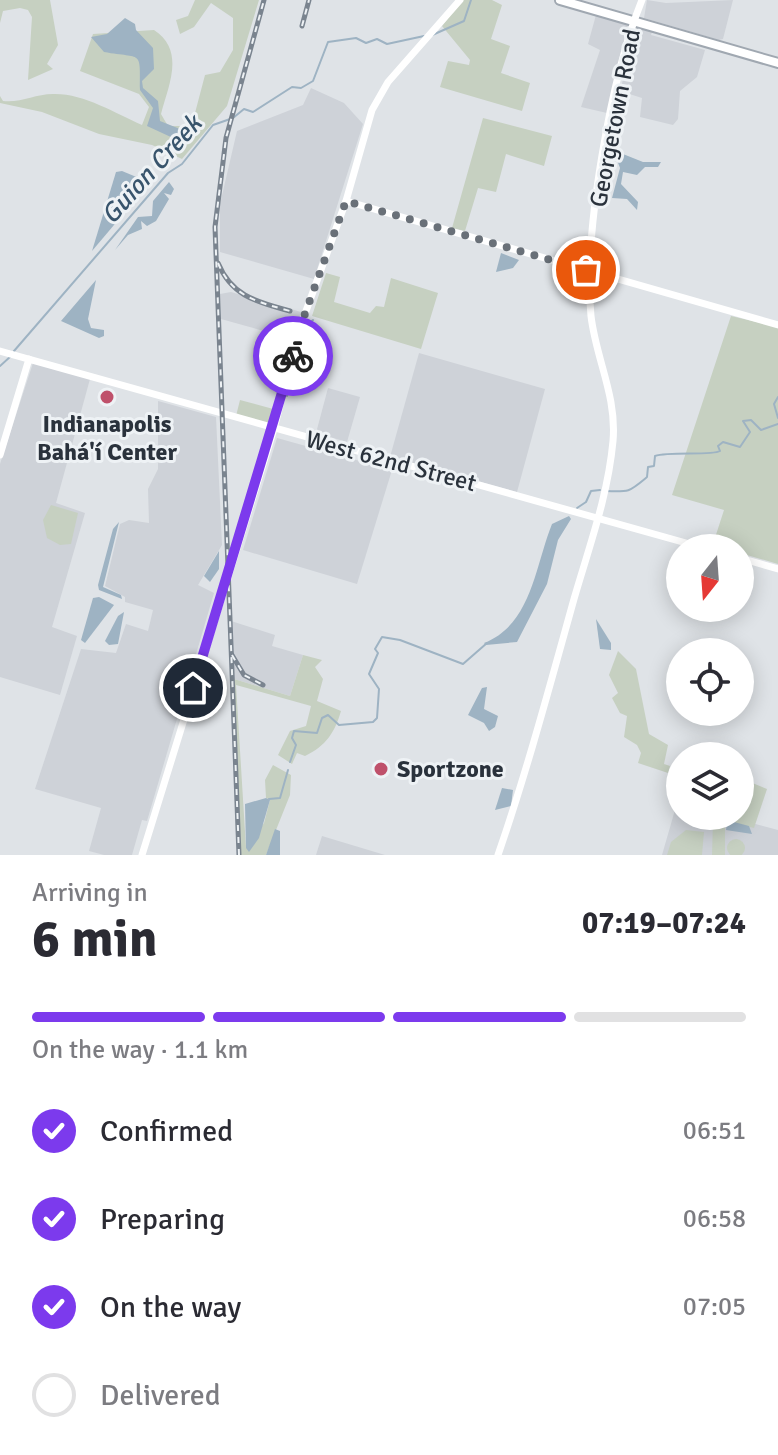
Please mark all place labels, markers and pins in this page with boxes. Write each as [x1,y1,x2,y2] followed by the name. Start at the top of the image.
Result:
[552,236,620,304] pin
[98,388,116,406] marker: Indianapolis Bahá'í Center
[37,409,178,467] place label: Indianapolis Bahá'í Center
[159,654,227,722] pin
[397,754,504,784] place label: Sportzone
[372,760,390,778] marker: Sportzone

